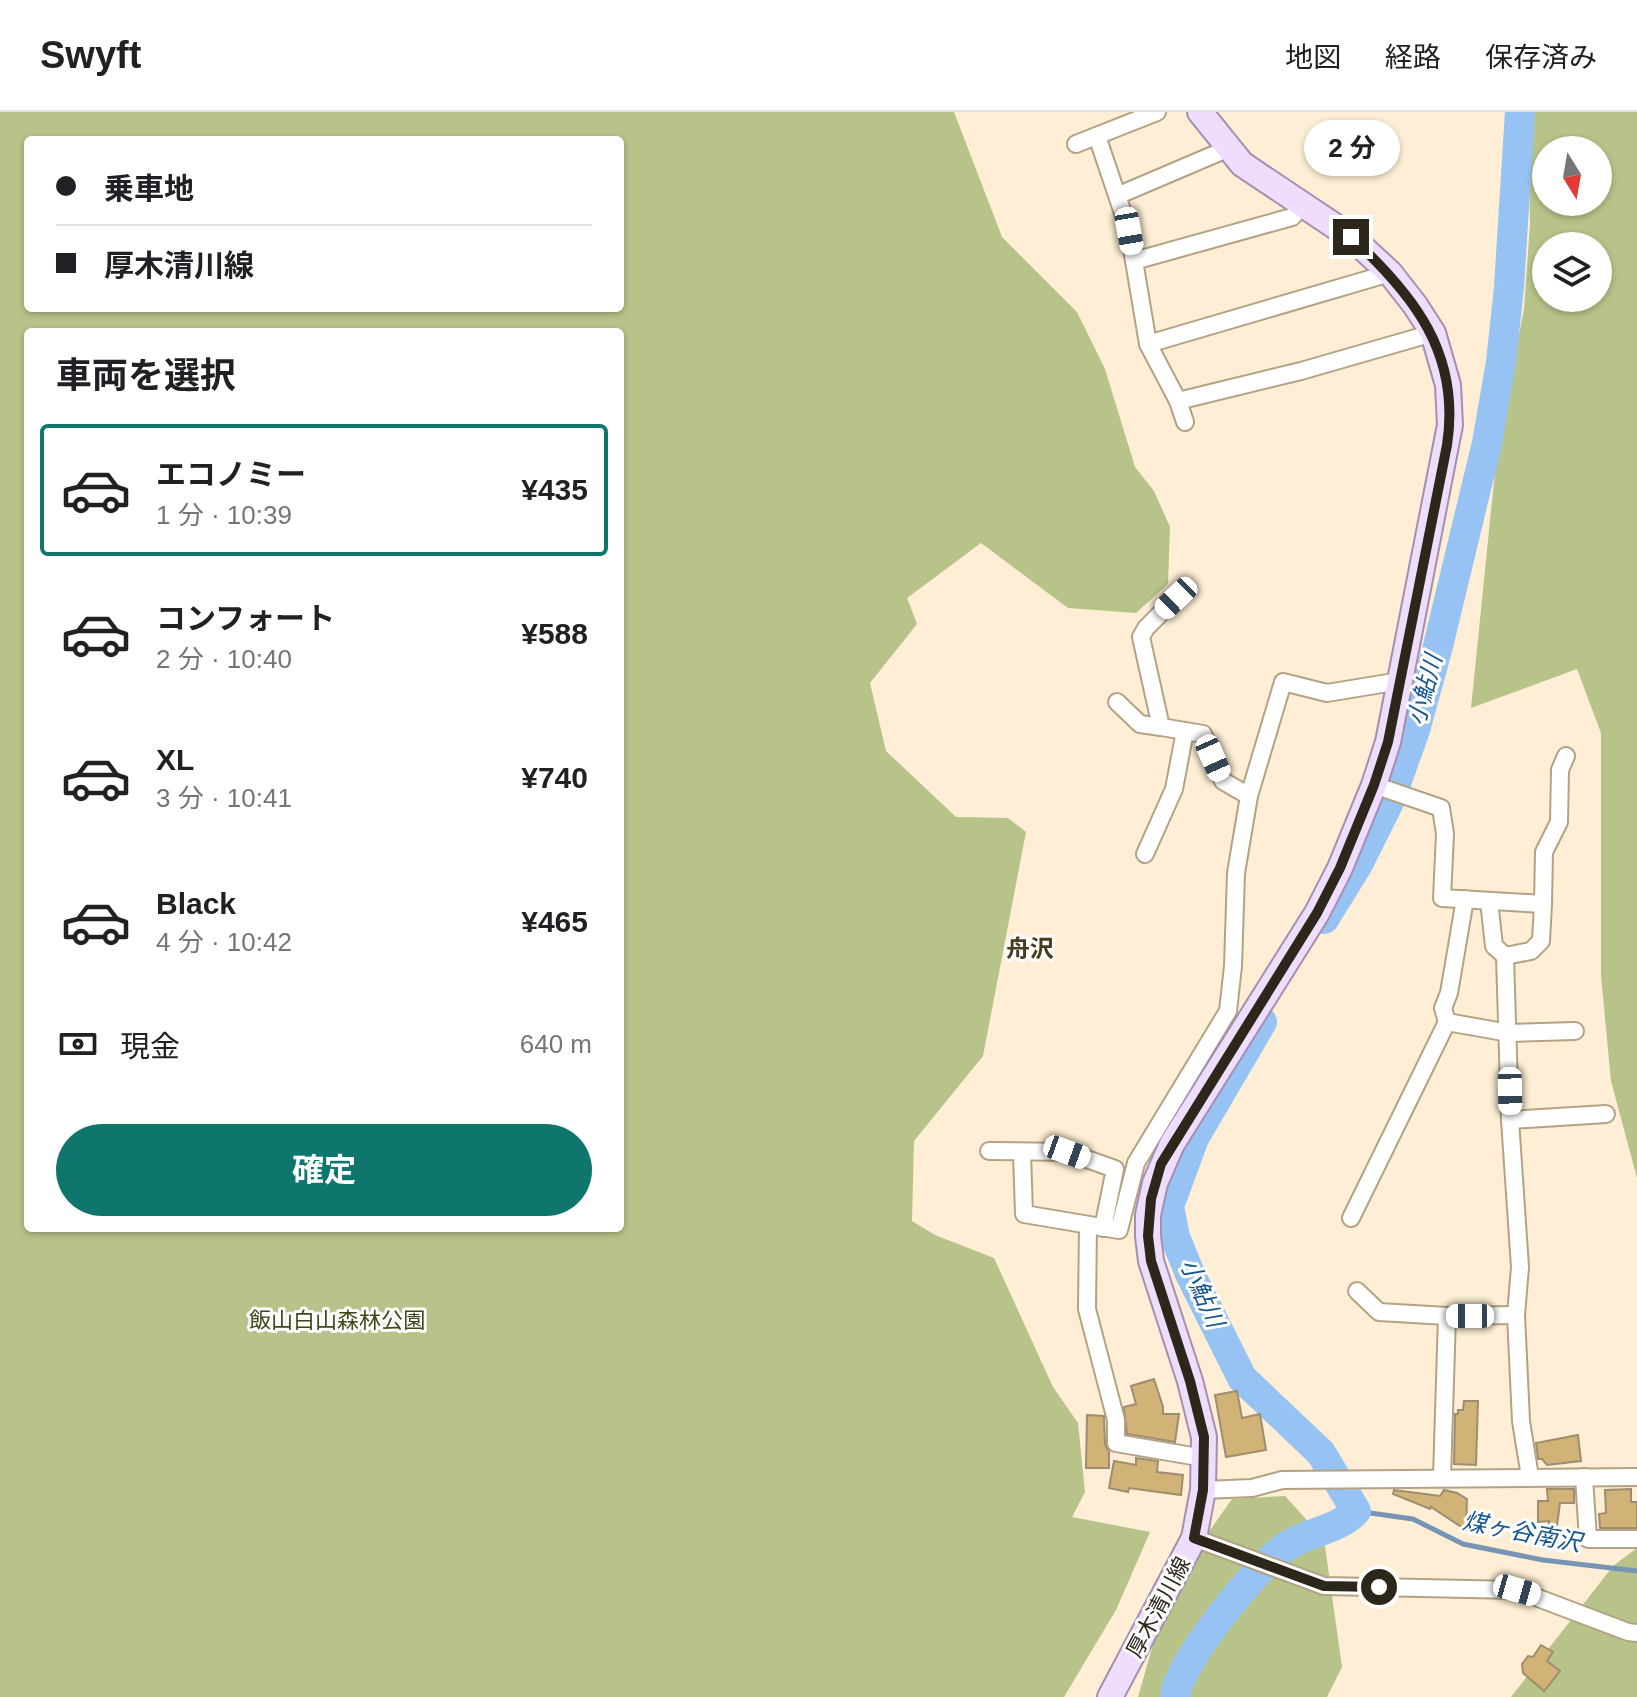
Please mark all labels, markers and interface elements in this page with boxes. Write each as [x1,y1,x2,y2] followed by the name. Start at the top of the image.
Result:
[40,34,141,76] text: Swyft
[1285,42,1341,73] text: 地図
[1385,42,1441,73] text: 経路
[1485,42,1597,73] text: 保存済み
[1303,121,1399,177] callout: 2 分
[1328,133,1376,163] text: 2 分
[1532,136,1612,216] north arrow
[1532,136,1612,312] map controls
[104,172,194,205] text: 乗車地
[1113,205,1145,257] car
[1333,219,1369,255] route end
[1532,232,1612,312] button: layers
[104,249,254,282] text: 厚木清川線
[56,355,236,396] text: 車両を選択
[60,454,132,526] icon: car
[156,458,306,491] text: エコノミー
[521,473,588,506] text: ¥435
[156,500,292,530] text: 1 分 · 10:39
[1150,573,1202,623] car
[60,598,132,670] icon: car
[156,602,335,635] text: コンフォート
[521,617,588,650] text: ¥588
[156,644,292,674] text: 2 分 · 10:40
[1402,649,1448,728] water label: 小鮎川
[1192,731,1234,785] car
[60,742,132,814] icon: car
[156,743,194,776] text: XL
[521,761,588,794] text: ¥740
[156,783,292,813] text: 3 分 · 10:41
[60,886,132,958] icon: car
[156,887,236,920] text: Black
[521,905,588,938] text: ¥465
[156,927,292,957] text: 4 分 · 10:42
[1006,935,1054,962] district label: 舟沢
[56,1022,100,1066] icon: cash
[520,1029,592,1059] text: 640 m
[120,1030,180,1063] text: 現金
[1498,1067,1522,1115] car
[56,1124,592,1216] button: 確定
[1040,1133,1094,1171] car
[1175,1254,1231,1334] water label: 小鮎川
[1446,1304,1494,1328] car
[249,1308,425,1333] park label: 飯山白山森林公園
[1461,1507,1587,1557] water label: 煤ヶ谷南沢
[1122,1553,1195,1662] street label: 厚木清川線
[1361,1569,1397,1605] route start
[1491,1572,1543,1608] car

